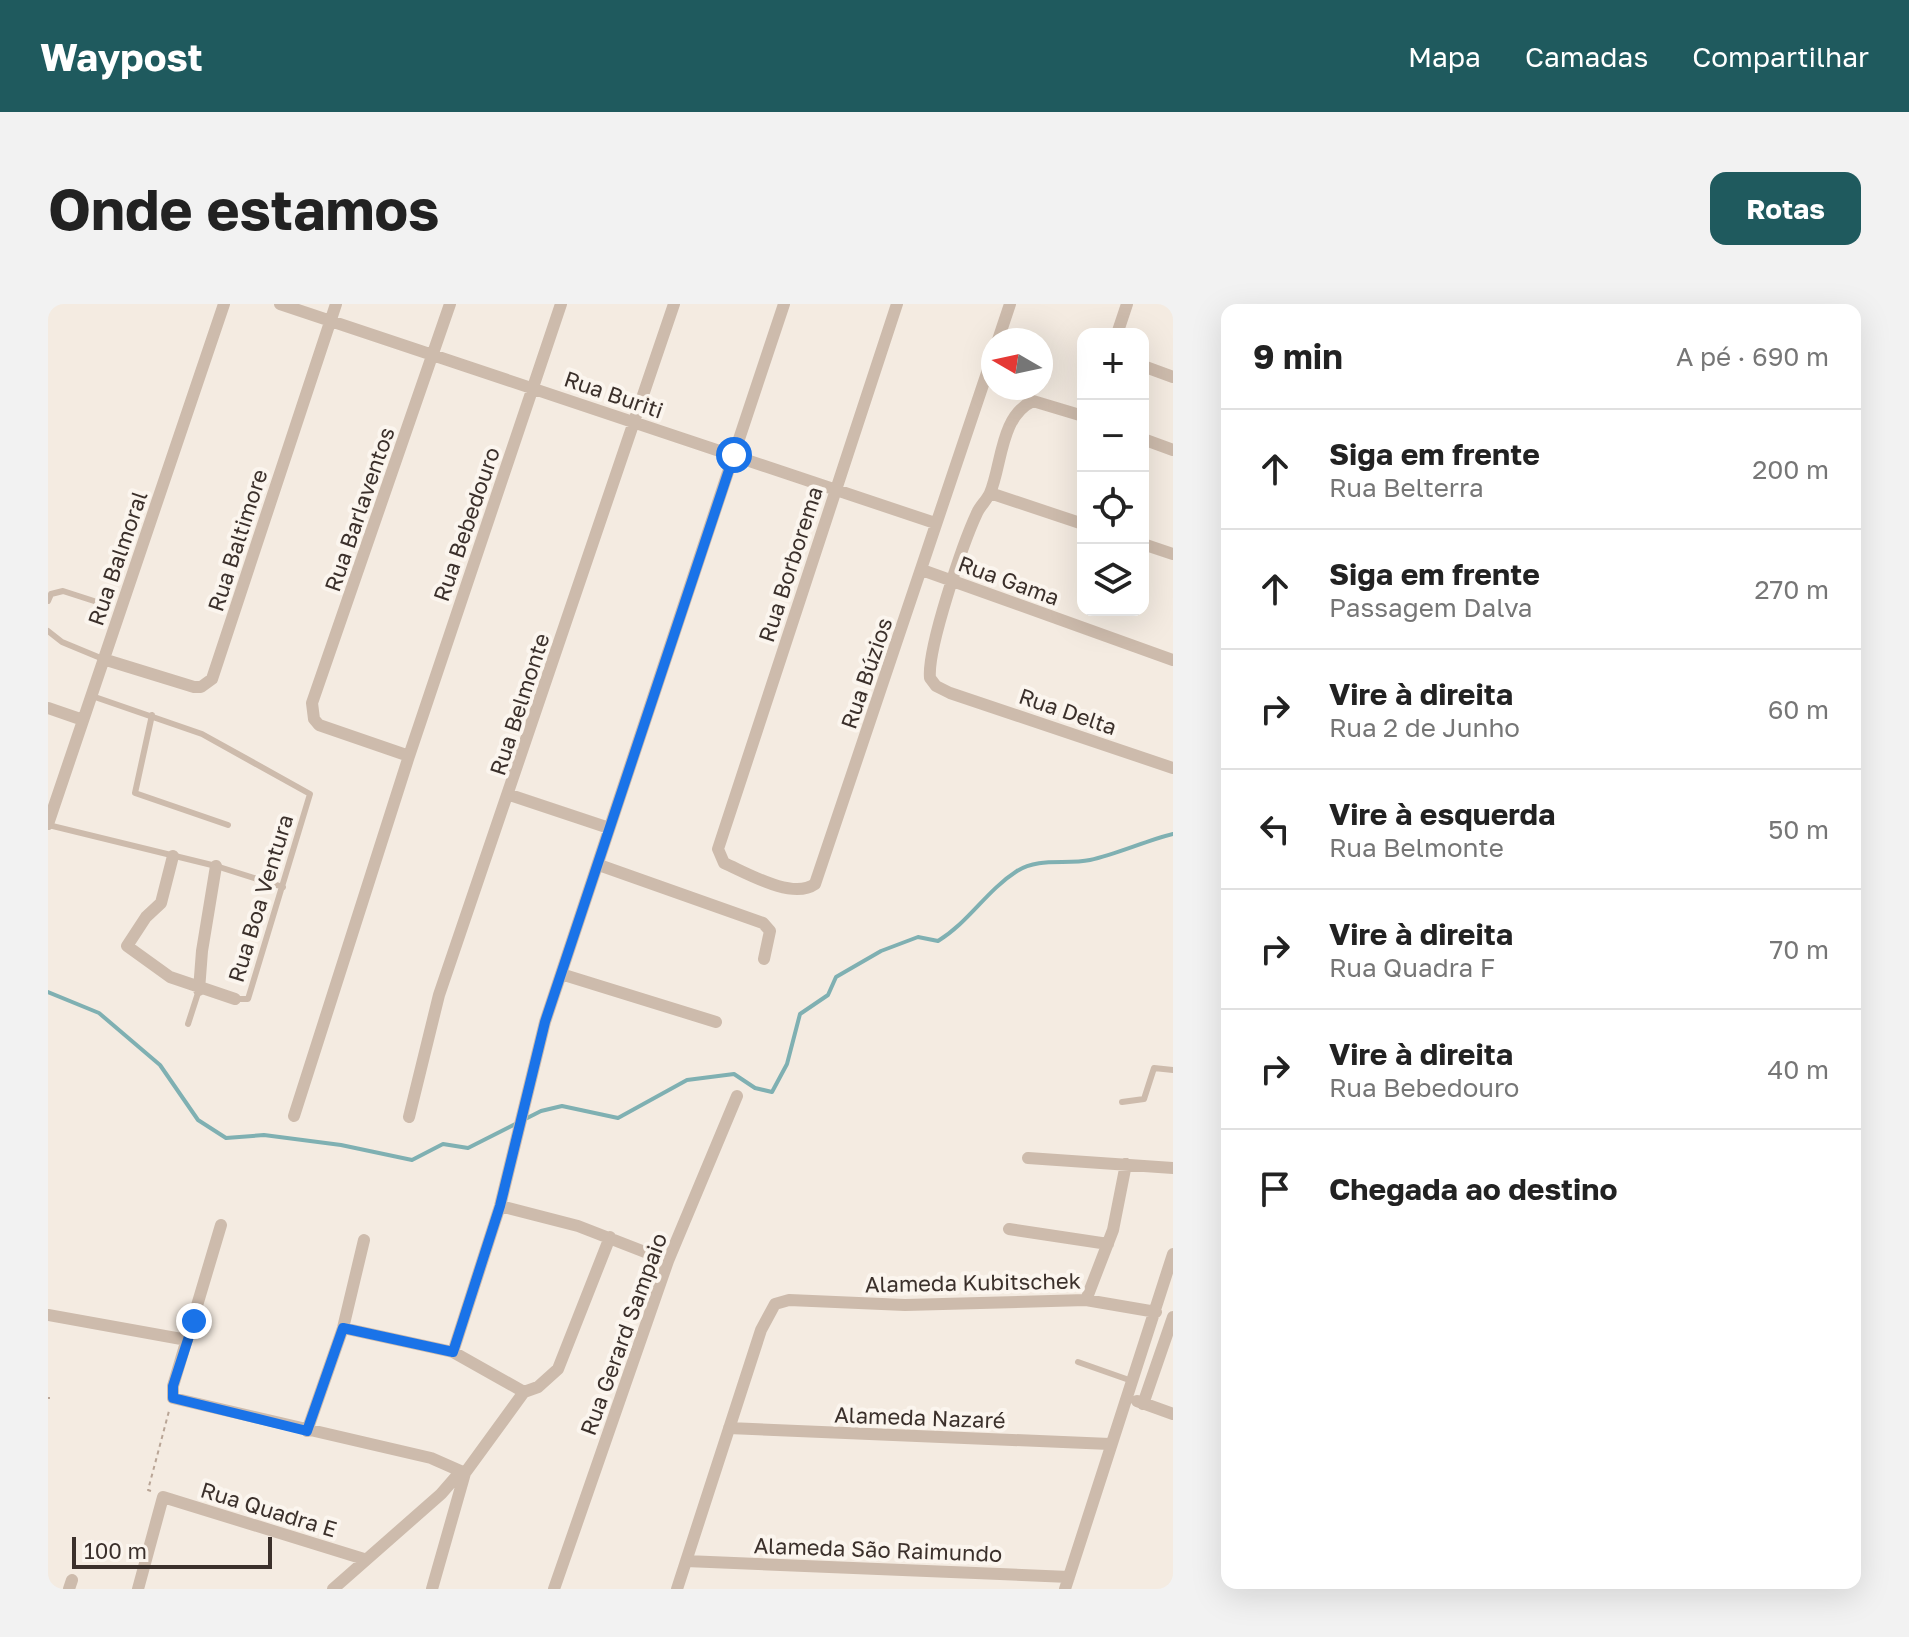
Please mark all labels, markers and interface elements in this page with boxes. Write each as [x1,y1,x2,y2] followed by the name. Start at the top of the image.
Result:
[40,34,203,79] text: Waypost
[1408,40,1481,73] text: Mapa
[1525,40,1648,73] text: Camadas
[1692,40,1869,73] text: Compartilhar
[1710,172,1861,245] button: Rotas
[48,175,439,242] text: Onde estamos
[981,328,1053,400] north arrow
[1077,328,1149,616] map controls
[1077,328,1149,400] button: +
[1253,336,1343,376] text: 9 min
[1676,341,1829,372] text: A pé · 690 m
[561,364,667,424] street label: Rua Buriti
[1077,400,1149,472] button: −
[318,423,400,595] street label: Rua Barlaventos
[1329,436,1540,472] text: Siga em frente
[716,437,752,473] route start
[427,443,505,605] street label: Rua Bebedouro
[1253,447,1297,491] icon: ahead
[1752,454,1829,485] text: 200 m
[201,465,273,615] street label: Rua Baltimore
[1077,472,1149,544] button: locate
[1329,472,1484,503] text: Rua Belterra
[752,483,828,645] street label: Rua Borborema
[81,487,153,629] street label: Rua Balmoral
[1077,544,1149,616] button: layers
[955,549,1063,611] street label: Rua Gama
[1329,556,1540,592] text: Siga em frente
[1253,567,1297,611] icon: ahead
[1755,574,1829,605] text: 270 m
[1329,592,1532,623] text: Passagem Dalva
[834,614,898,732] street label: Rua Búzios
[483,630,555,778] street label: Rua Belmonte
[1329,676,1513,712] text: Vire à direita
[1015,682,1121,740] street label: Rua Delta
[1253,687,1297,731] icon: right
[1768,694,1829,725] text: 60 m
[1329,712,1520,743] text: Rua 2 de Junho
[1329,796,1555,832] text: Vire à esquerda
[1253,807,1297,851] icon: left
[222,811,298,985] street label: Rua Boa Ventura
[1768,814,1829,845] text: 50 m
[1329,832,1504,863] text: Rua Belmonte
[1329,916,1513,952] text: Vire à direita
[1253,927,1297,971] icon: right
[1770,934,1829,965] text: 70 m
[1329,952,1495,983] text: Rua Quadra F
[1329,1036,1513,1072] text: Vire à direita
[1253,1047,1297,1091] icon: right
[1768,1054,1829,1085] text: 40 m
[1329,1072,1519,1103] text: Rua Bebedouro
[1253,1167,1297,1211] icon: arrive
[1329,1171,1617,1207] text: Chegada ao destino
[574,1229,672,1439] street label: Rua Gerard Sampaio
[865,1267,1081,1297] street label: Alameda Kubitschek
[176,1303,212,1339] route end
[834,1401,1006,1433] street label: Alameda Nazaré
[198,1475,340,1543] street label: Rua Quadra E
[753,1531,1003,1567] street label: Alameda São Raimundo
[72,1533,272,1569] scale bar
[84,1537,147,1564] text: 100 m

